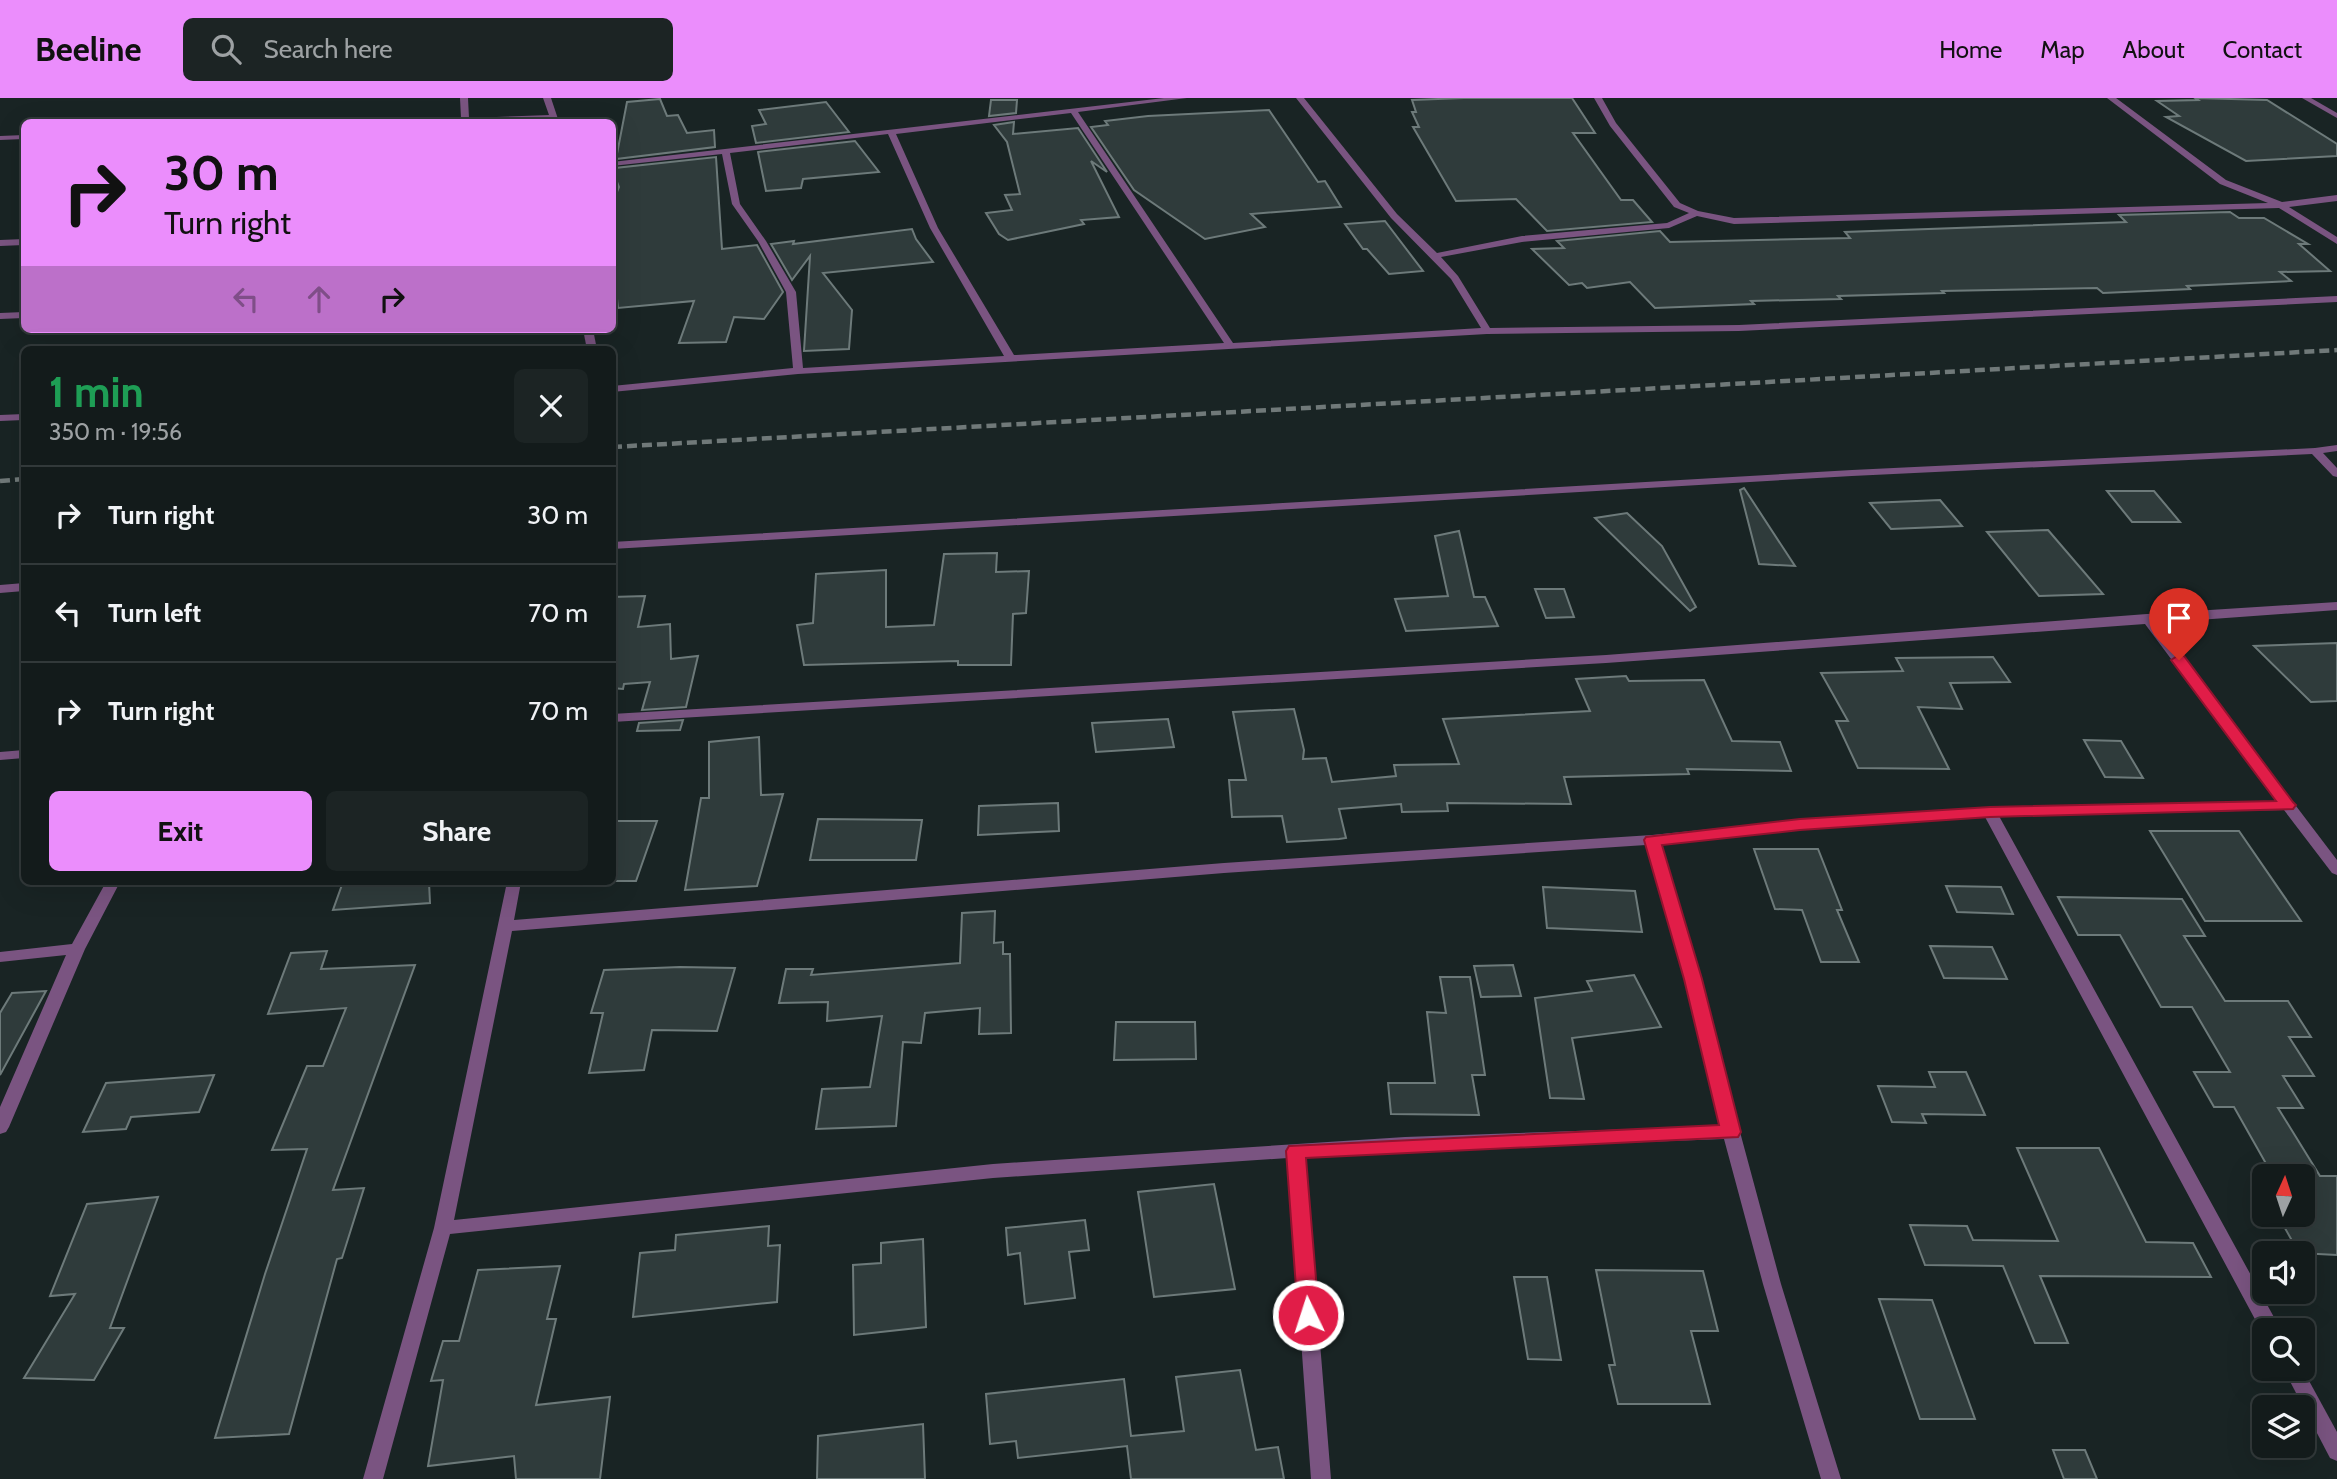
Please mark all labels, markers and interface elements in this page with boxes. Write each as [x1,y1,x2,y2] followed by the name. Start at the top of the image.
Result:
[183,18,673,81] search box
[35,29,141,69] text: Beeline
[207,30,245,68] icon: search
[263,33,393,65] text: Search here
[1939,35,2002,64] text: Home
[2040,35,2085,64] text: Map
[2123,35,2185,64] text: About
[2223,35,2302,64] text: Contact
[164,143,279,202] text: 30 m
[49,147,140,238] icon: right
[164,203,291,242] text: Turn right
[227,280,265,318] icon: left
[300,280,338,318] icon: ahead
[373,280,411,318] icon: right
[49,366,144,418] text: 1 min
[514,369,588,443] button: close
[49,418,182,446] text: 350 m · 19:56
[49,496,87,534] icon: right
[108,499,214,531] text: Turn right
[527,499,588,531] text: 30 m
[2149,588,2209,660] pin
[49,594,87,632] icon: left
[108,597,201,629] text: Turn left
[528,597,588,629] text: 70 m
[2160,599,2198,637] icon: arrive
[49,692,87,730] icon: right
[108,695,214,727] text: Turn right
[528,695,588,727] text: 70 m
[49,791,312,871] button: Exit
[326,791,588,871] button: Share
[2252,1164,2315,1227] north arrow
[2252,1164,2315,1458] map controls
[2252,1241,2315,1304] button: sound
[1271,1278,1345,1352] position arrow
[2252,1318,2315,1381] button: search
[2252,1395,2315,1458] button: layers

